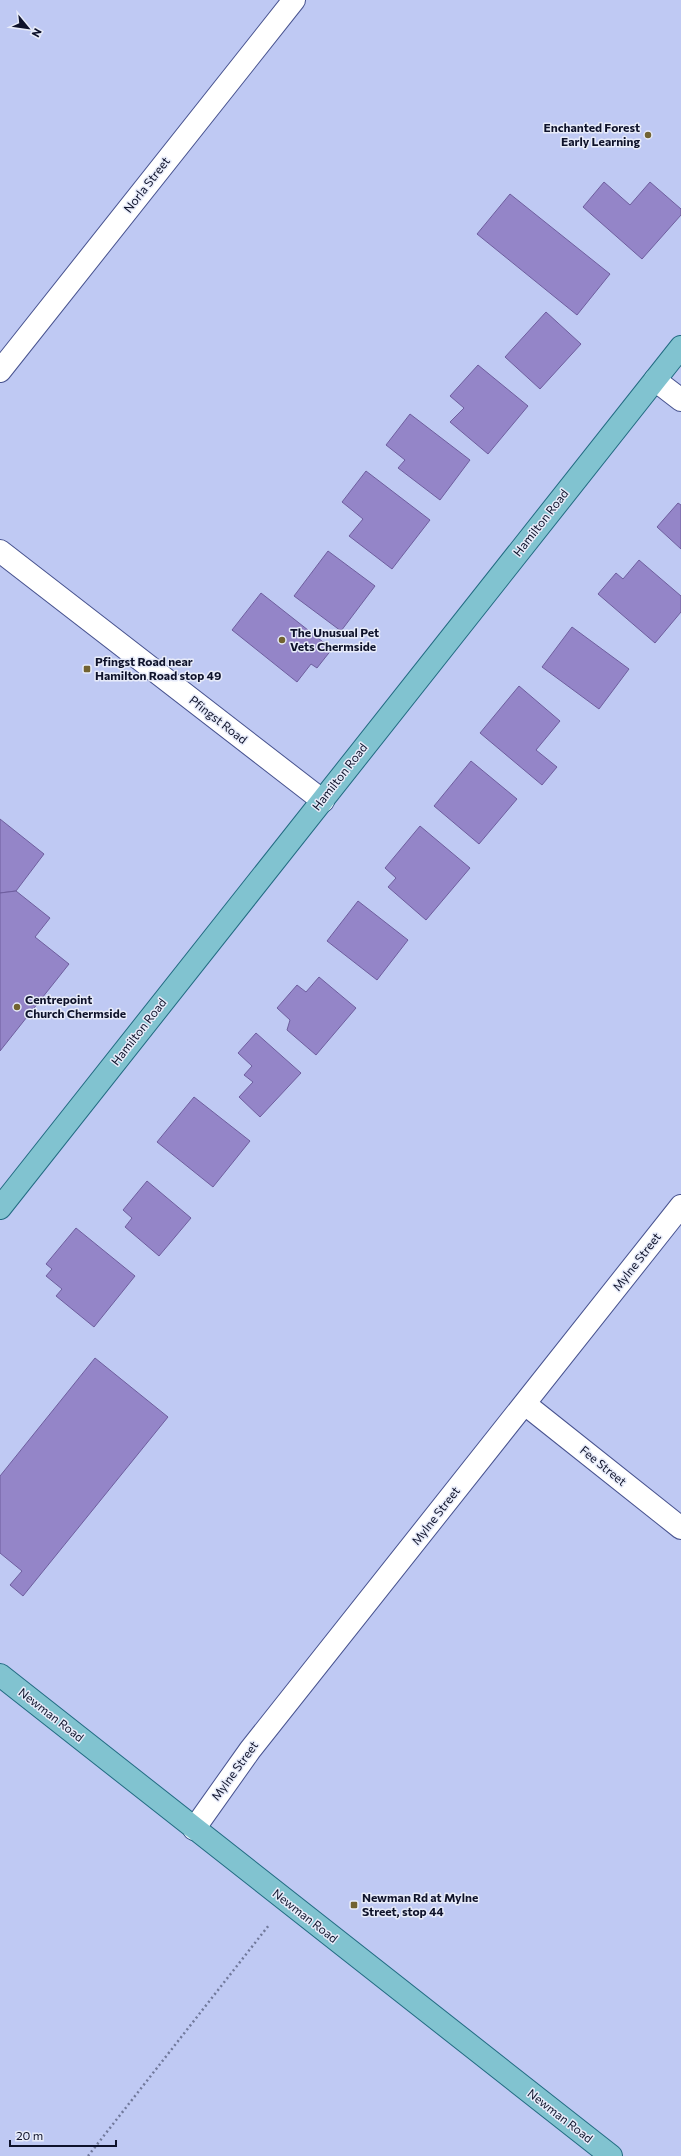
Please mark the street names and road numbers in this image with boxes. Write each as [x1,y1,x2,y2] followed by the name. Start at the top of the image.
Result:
[120,154,172,215] street label: Norla Street
[510,486,571,559] street label: Hamilton Road
[187,692,250,746] street label: Pfingst Road
[309,740,370,813] street label: Hamilton Road
[108,995,169,1068] street label: Hamilton Road
[609,1230,663,1293] street label: Mylne Street
[578,1442,630,1488] street label: Fee Street
[408,1484,462,1547] street label: Mylne Street
[16,1684,87,1744] street label: Newman Road
[208,1738,260,1803] street label: Mylne Street
[270,1885,341,1945] street label: Newman Road
[525,2085,596,2145] street label: Newman Road

